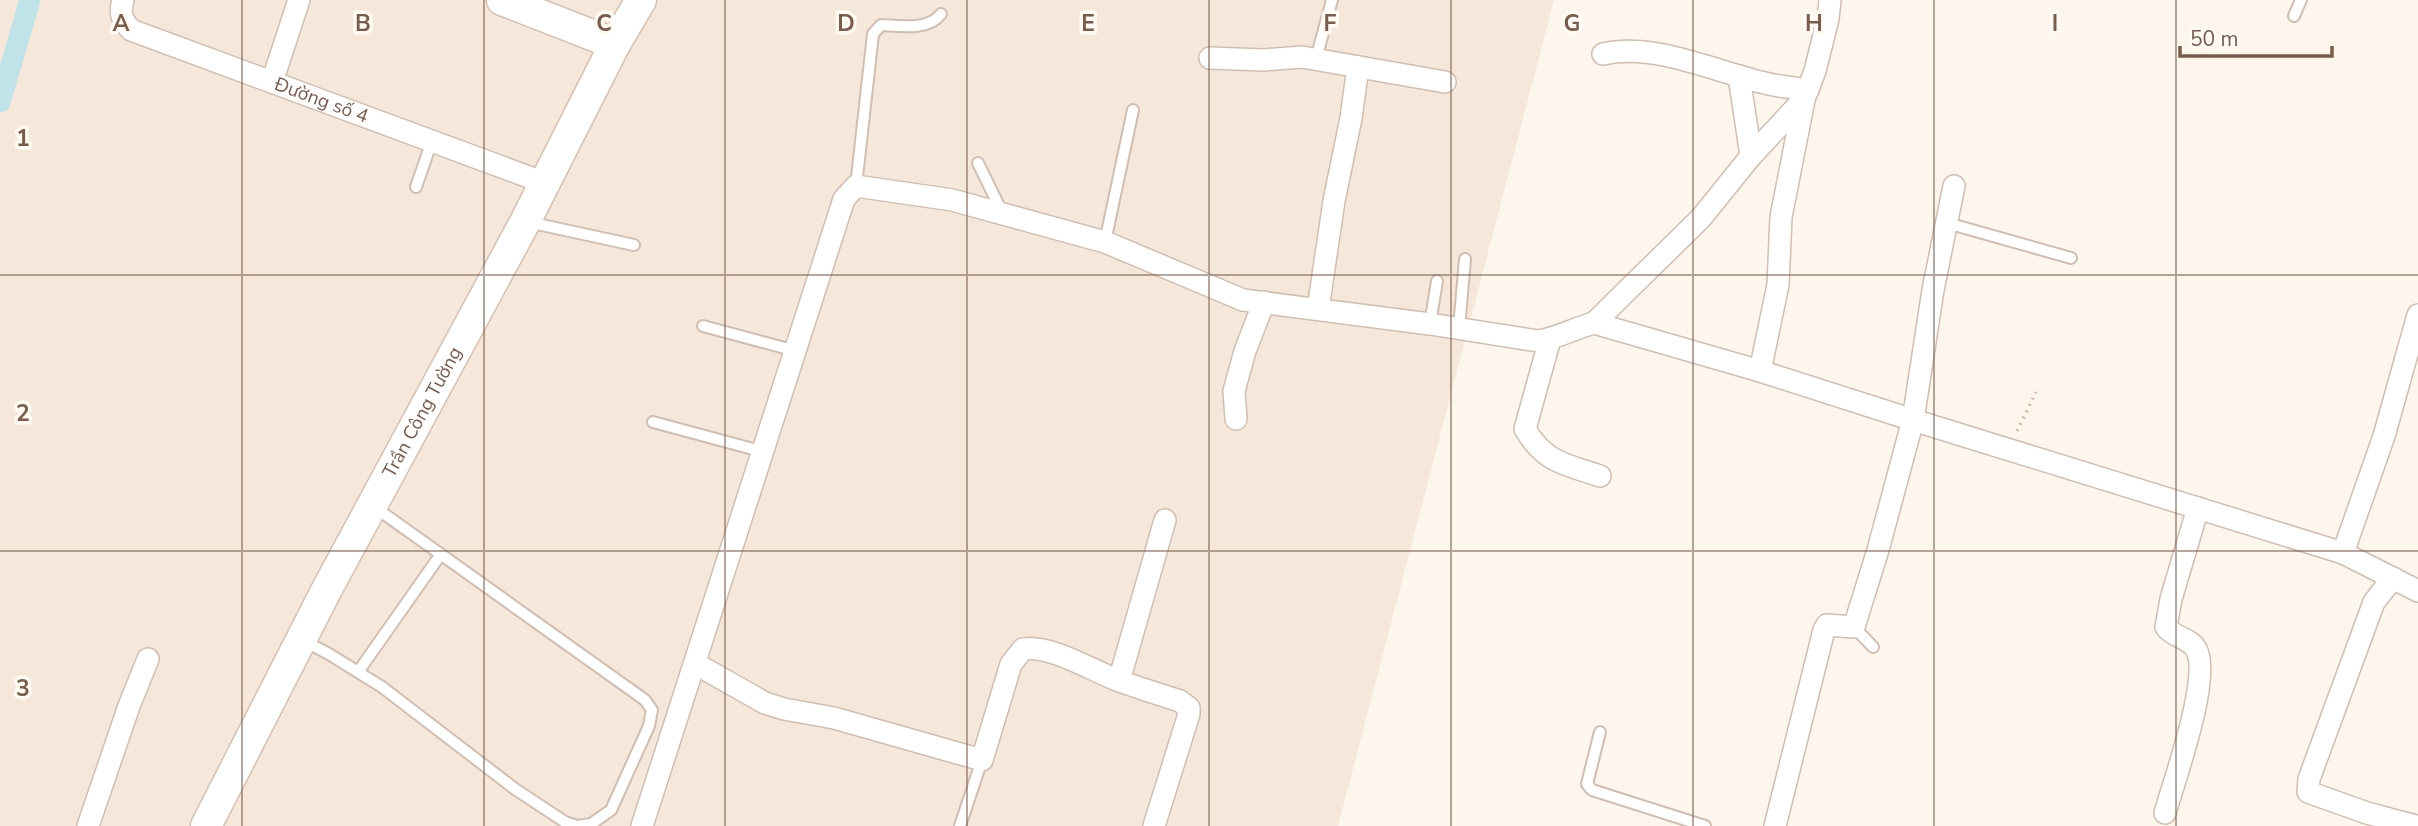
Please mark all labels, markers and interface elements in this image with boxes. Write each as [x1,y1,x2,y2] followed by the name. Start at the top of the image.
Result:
[112,8,130,39] text: A
[355,8,371,39] text: B
[596,8,612,39] text: C
[837,8,855,39] text: D
[1081,8,1095,39] text: E
[1324,8,1337,39] text: F
[1564,8,1580,39] text: G
[1805,8,1823,39] text: H
[2052,8,2058,39] text: I
[2180,14,2332,58] scale bar
[2190,25,2239,53] text: 50 m
[270,71,372,130] street label: Đường số 4
[16,123,30,154] text: 1
[376,342,468,482] street label: Trần Công Tường
[16,398,30,429] text: 2
[16,673,30,704] text: 3

